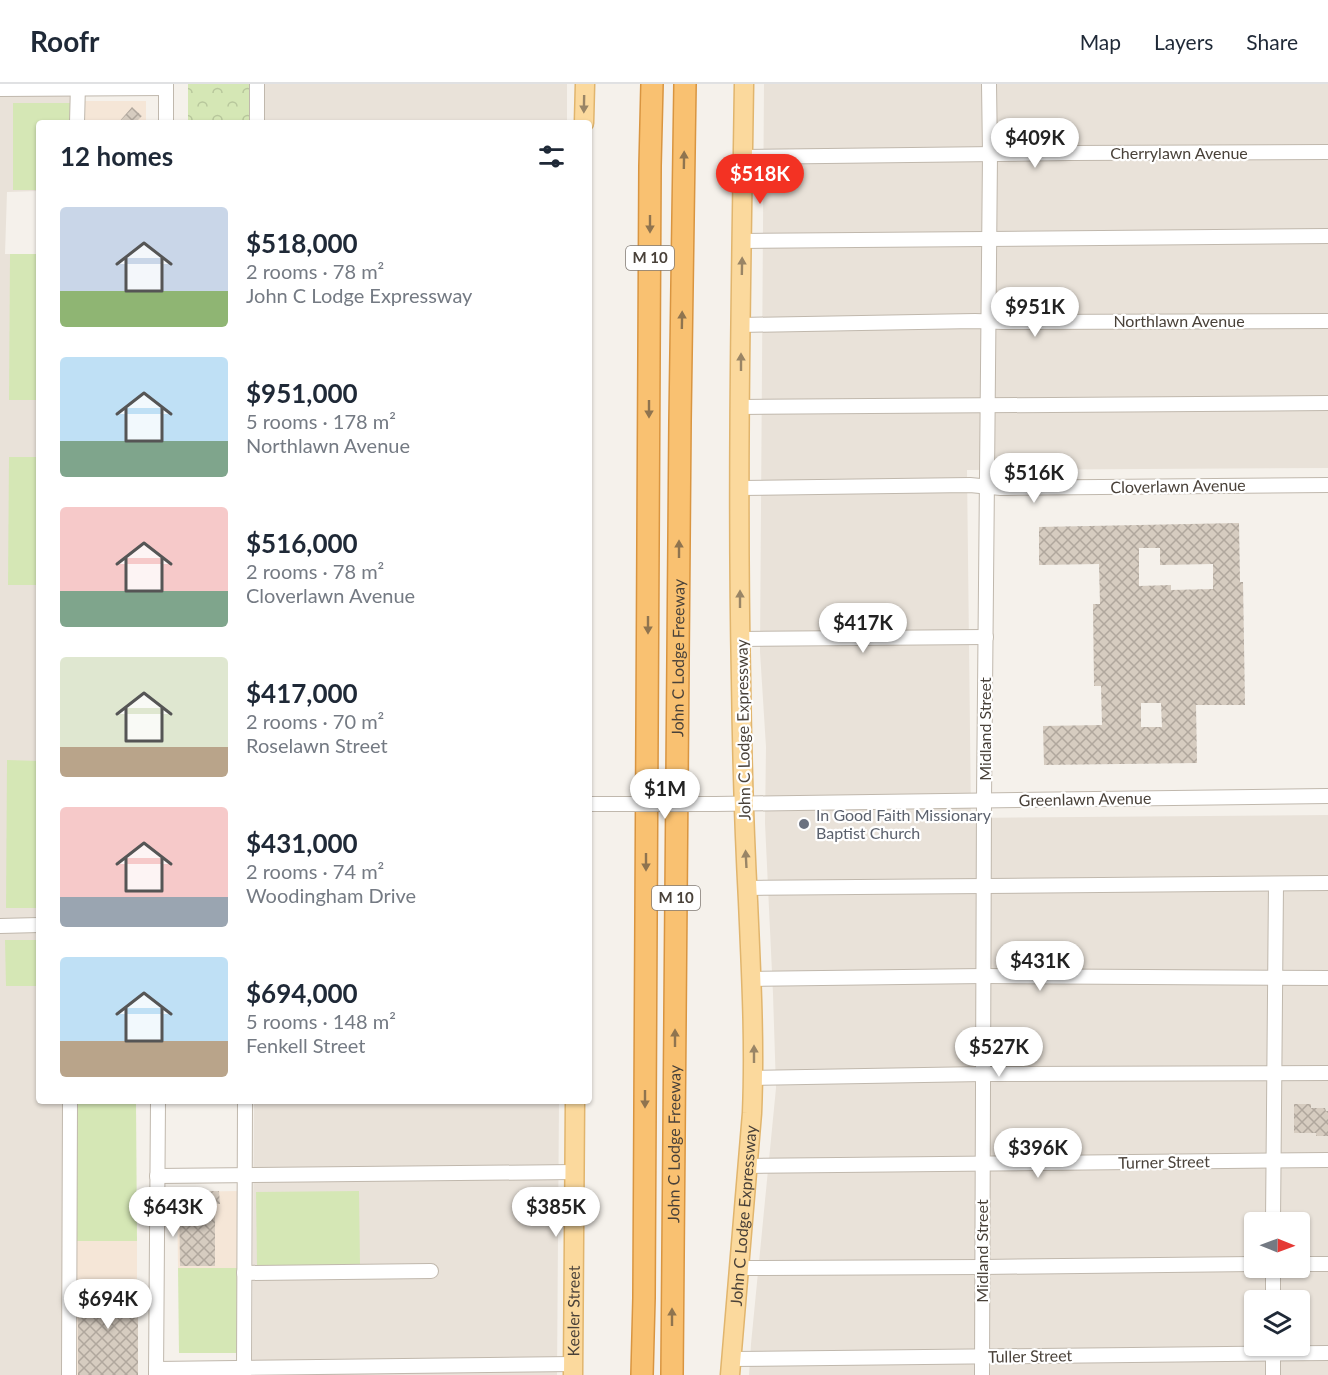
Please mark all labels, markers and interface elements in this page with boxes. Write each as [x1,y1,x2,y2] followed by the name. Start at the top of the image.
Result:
[30,24,99,58] text: Roofr
[1080,29,1121,54] text: Map
[1154,29,1213,54] text: Layers
[1246,29,1298,54] text: Share
[580,94,589,113] one-way arrow
[993,118,1077,169] pin: $409K
[1005,125,1065,149] text: $409K
[60,140,173,172] text: 12 homes
[535,140,568,173] icon: filters
[1110,143,1248,162] street label: Cherrylawn Avenue
[679,150,689,169] one-way arrow
[718,154,802,205] pin: $518K
[730,161,790,185] text: $518K
[645,215,655,234] one-way arrow
[246,227,358,259] text: $518,000
[108,231,180,303] icon: home
[626,246,674,270] road number: M 10
[737,257,747,276] one-way arrow
[246,259,384,283] text: 2 rooms · 78 m²
[246,283,472,307] text: John C Lodge Expressway
[993,287,1077,338] pin: $951K
[1005,294,1065,318] text: $951K
[677,311,687,330] one-way arrow
[1113,311,1245,330] street label: Northlawn Avenue
[736,352,746,371] one-way arrow
[246,377,358,409] text: $951,000
[108,381,180,453] icon: home
[644,400,654,419] one-way arrow
[246,409,396,433] text: 5 rooms · 178 m²
[246,433,410,457] text: Northlawn Avenue
[992,453,1076,504] pin: $516K
[1004,460,1064,484] text: $516K
[1110,475,1246,496] street label: Cloverlawn Avenue
[246,527,358,559] text: $516,000
[108,531,180,603] icon: home
[674,539,683,558] one-way arrow
[246,559,384,583] text: 2 rooms · 78 m²
[667,578,688,737] street label: John C Lodge Freeway
[246,583,415,607] text: Cloverlawn Avenue
[736,589,745,608] one-way arrow
[821,603,905,654] pin: $417K
[833,610,893,634] text: $417K
[643,616,652,635] one-way arrow
[731,639,754,821] street label: John C Lodge Expressway
[246,677,358,709] text: $417,000
[975,677,994,781] street label: Midland Street
[108,681,180,753] icon: home
[246,709,384,733] text: 2 rooms · 70 m²
[246,733,388,757] text: Roselawn Street
[636,769,694,820] pin: $1M
[644,776,686,800] text: $1M
[1019,788,1151,809] street label: Greenlawn Avenue
[816,805,992,842] place label: In Good Faith Missionary Baptist Church
[797,817,811,831] marker: In Good Faith Missionary Baptist Church
[246,827,358,859] text: $431,000
[108,831,180,903] icon: home
[741,849,750,868] one-way arrow
[641,853,651,872] one-way arrow
[246,859,384,883] text: 2 rooms · 74 m²
[246,883,416,907] text: Woodingham Drive
[652,886,700,910] road number: M 10
[998,941,1082,992] pin: $431K
[1010,948,1070,972] text: $431K
[246,977,358,1009] text: $694,000
[108,981,180,1053] icon: home
[246,1009,396,1033] text: 5 rooms · 148 m²
[957,1027,1041,1078] pin: $527K
[670,1028,679,1047] one-way arrow
[246,1033,366,1057] text: Fenkell Street
[969,1034,1029,1058] text: $527K
[749,1044,758,1063] one-way arrow
[663,1064,684,1223] street label: John C Lodge Freeway
[640,1090,650,1109] one-way arrow
[726,1124,760,1307] street label: John C Lodge Expressway
[996,1128,1080,1179] pin: $396K
[1008,1135,1068,1159] text: $396K
[1118,1151,1210,1172] street label: Turner Street
[131,1187,215,1238] pin: $643K
[514,1187,598,1238] pin: $385K
[143,1194,203,1218] text: $643K
[526,1194,586,1218] text: $385K
[972,1199,991,1303] street label: Midland Street
[1244,1212,1310,1278] north arrow
[1244,1212,1310,1356] map controls
[563,1265,583,1357] street label: Keeler Street
[66,1279,150,1330] pin: $694K
[78,1286,138,1310] text: $694K
[1244,1290,1310,1356] button: layers
[667,1307,677,1326] one-way arrow
[988,1345,1073,1366] street label: Tuller Street

